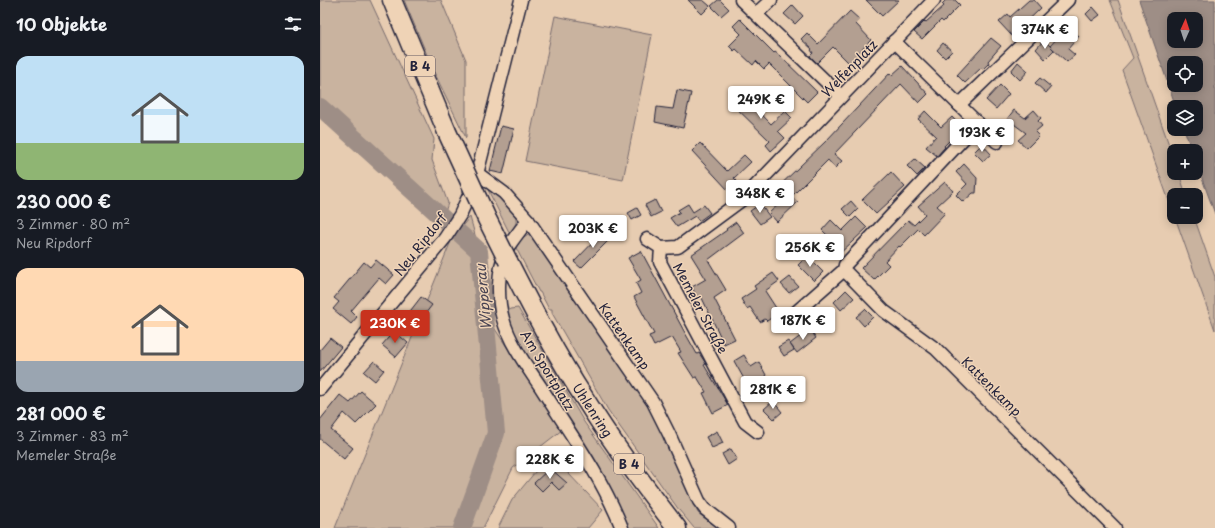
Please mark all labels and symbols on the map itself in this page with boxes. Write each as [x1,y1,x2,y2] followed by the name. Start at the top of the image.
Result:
[1167,12,1203,48] north arrow
[1012,16,1078,50] pin: 374K €
[817,35,881,101] street label: Welfenplatz
[405,56,435,76] road number: B 4
[728,86,794,120] pin: 249K €
[949,119,1015,153] pin: 193K €
[727,180,793,214] pin: 348K €
[389,208,451,280] street label: Neu Ripdorf
[560,215,626,249] pin: 203K €
[777,234,843,268] pin: 256K €
[669,259,733,357] street label: Memeler Straße
[470,262,496,331] water label: Wipperau
[595,299,655,373] street label: Kattenkamp
[770,307,836,341] pin: 187K €
[362,310,428,344] pin: 230K €
[517,326,579,414] street label: Am Sportplatz
[958,352,1026,420] street label: Kattenkamp
[740,376,806,410] pin: 281K €
[568,379,618,441] street label: Uhlenring
[517,446,583,480] pin: 228K €
[614,454,644,474] road number: B 4

